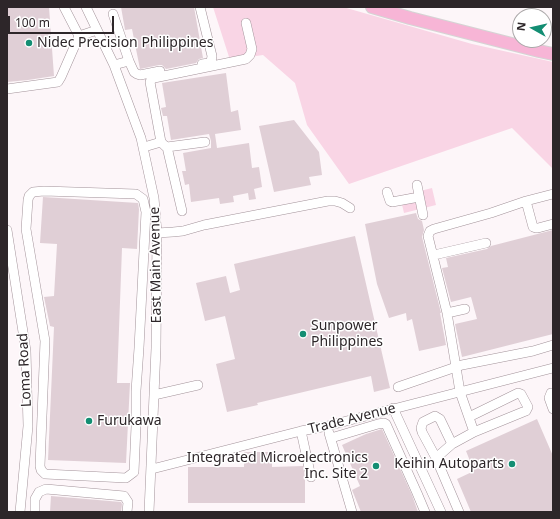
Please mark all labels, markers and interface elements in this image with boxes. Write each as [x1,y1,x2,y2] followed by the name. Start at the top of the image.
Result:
[10,8,116,34] scale bar
[512,8,552,48] north arrow
[15,14,50,31] text: 100 m
[513,21,529,32] text: N
[37,35,213,51] place label: Nidec Precision Philippines
[24,38,34,48] marker: Nidec Precision Philippines
[147,207,165,323] street label: East Main Avenue
[311,318,383,350] place label: Sunpower Philippines
[298,329,308,339] marker: Sunpower Philippines
[15,333,35,407] street label: Loma Road
[306,400,398,438] street label: Trade Avenue
[97,413,162,429] place label: Furukawa
[84,416,94,426] marker: Furukawa
[187,450,368,482] place label: Integrated Microelectronics Inc. Site 2
[394,456,504,472] place label: Keihin Autoparts
[507,459,517,469] marker: Keihin Autoparts
[371,461,381,471] marker: Integrated Microelectronics Inc. Site 2

